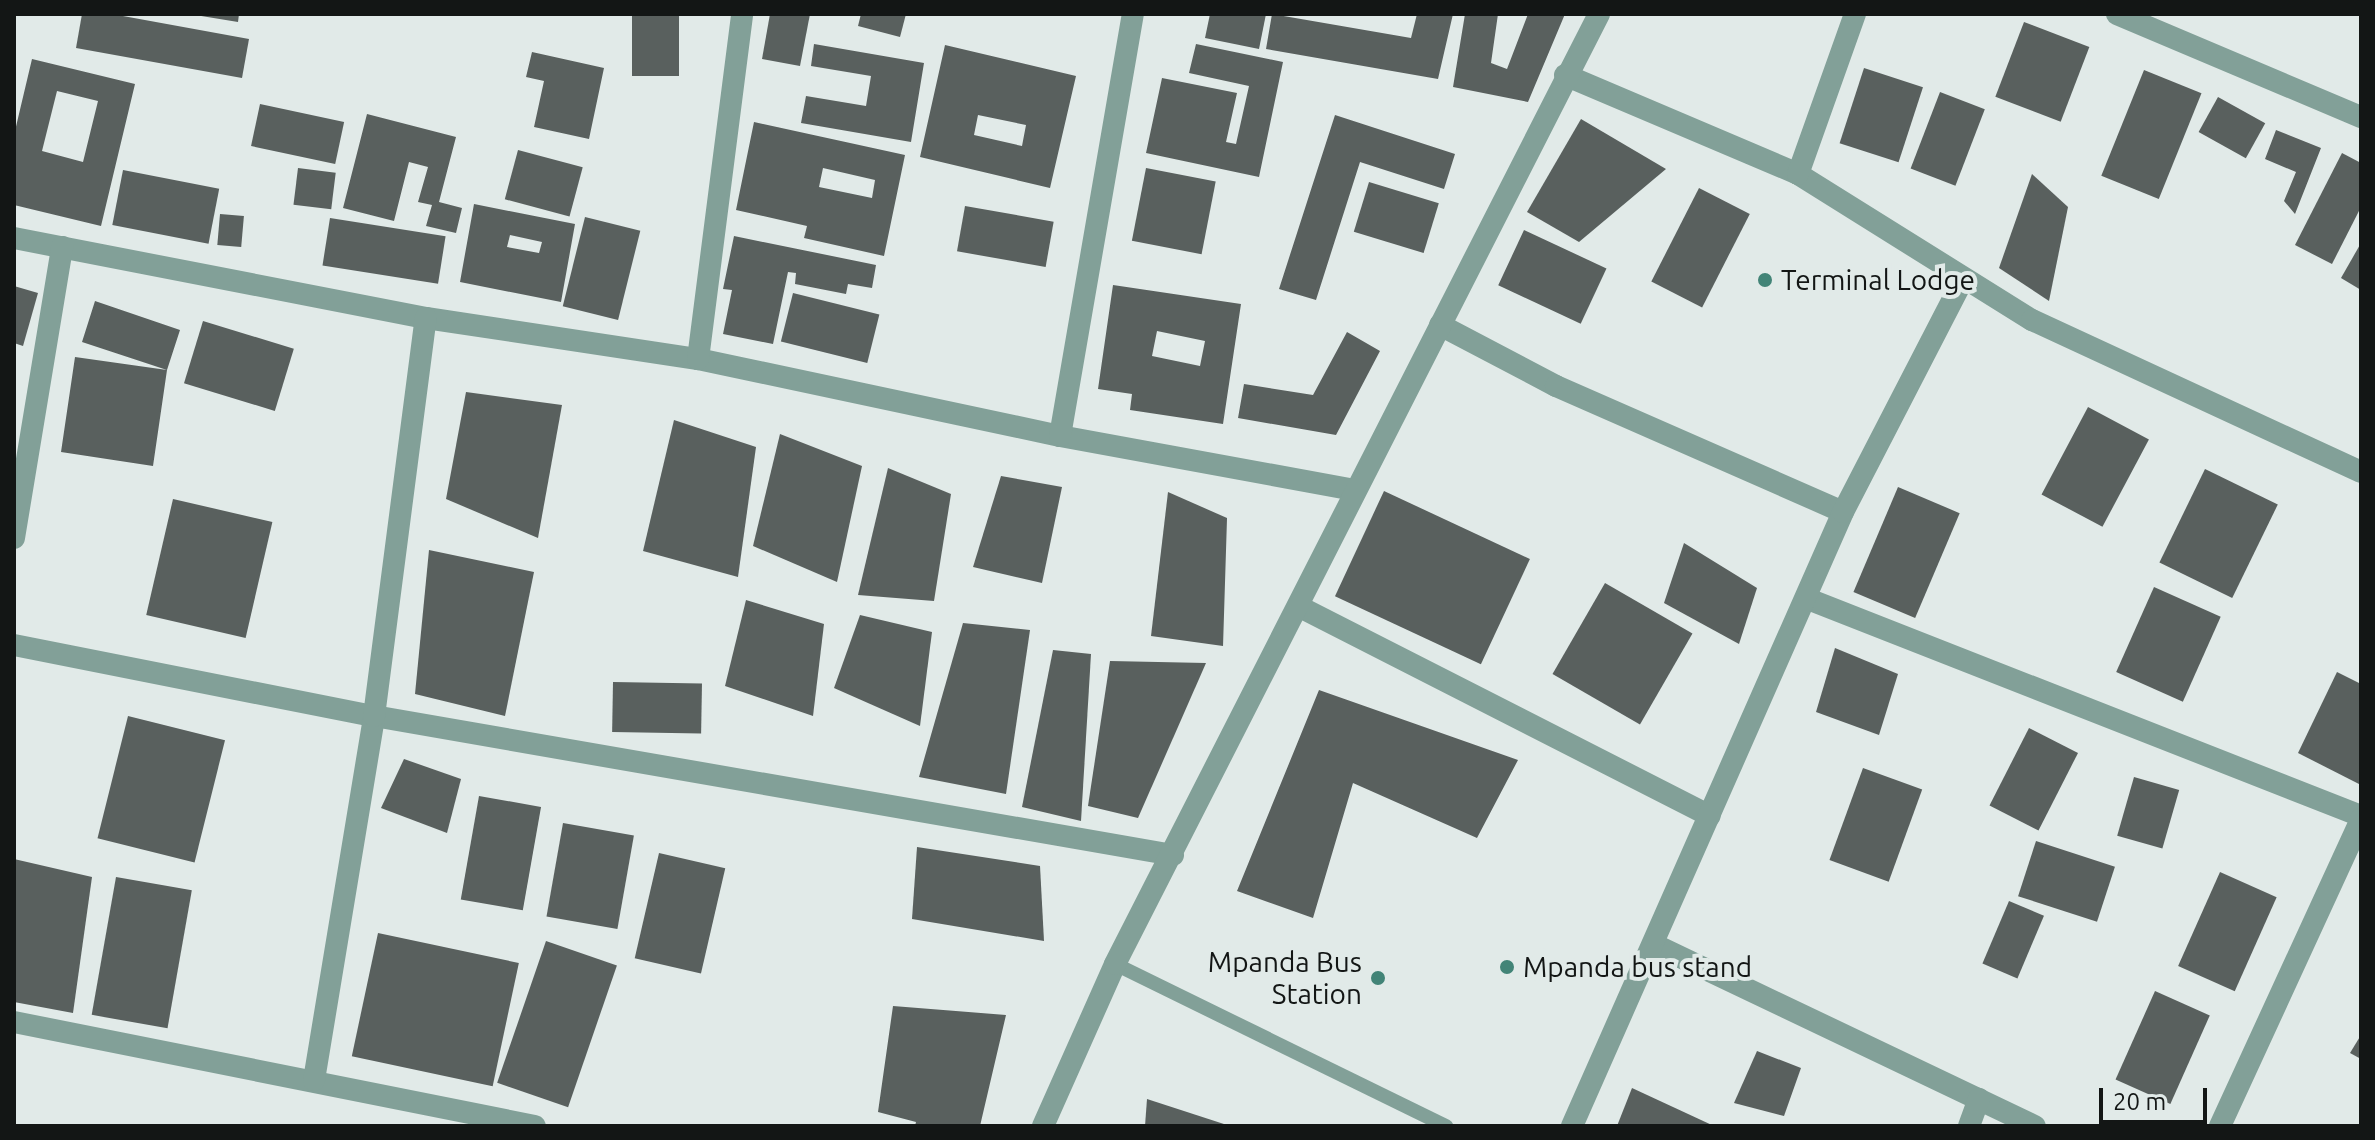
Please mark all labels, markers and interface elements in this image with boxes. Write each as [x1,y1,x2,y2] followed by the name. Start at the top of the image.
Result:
[1781,263,1975,297] place label: Terminal Lodge
[1756,271,1774,289] marker: Terminal Lodge
[1208,945,1362,1011] place label: Mpanda Bus Station
[1523,950,1752,984] place label: Mpanda bus stand
[1498,958,1516,976] marker: Mpanda bus stand
[1369,969,1387,987] marker: Mpanda Bus Station
[2103,1072,2211,1122] scale bar
[2113,1088,2166,1115] text: 20 m

